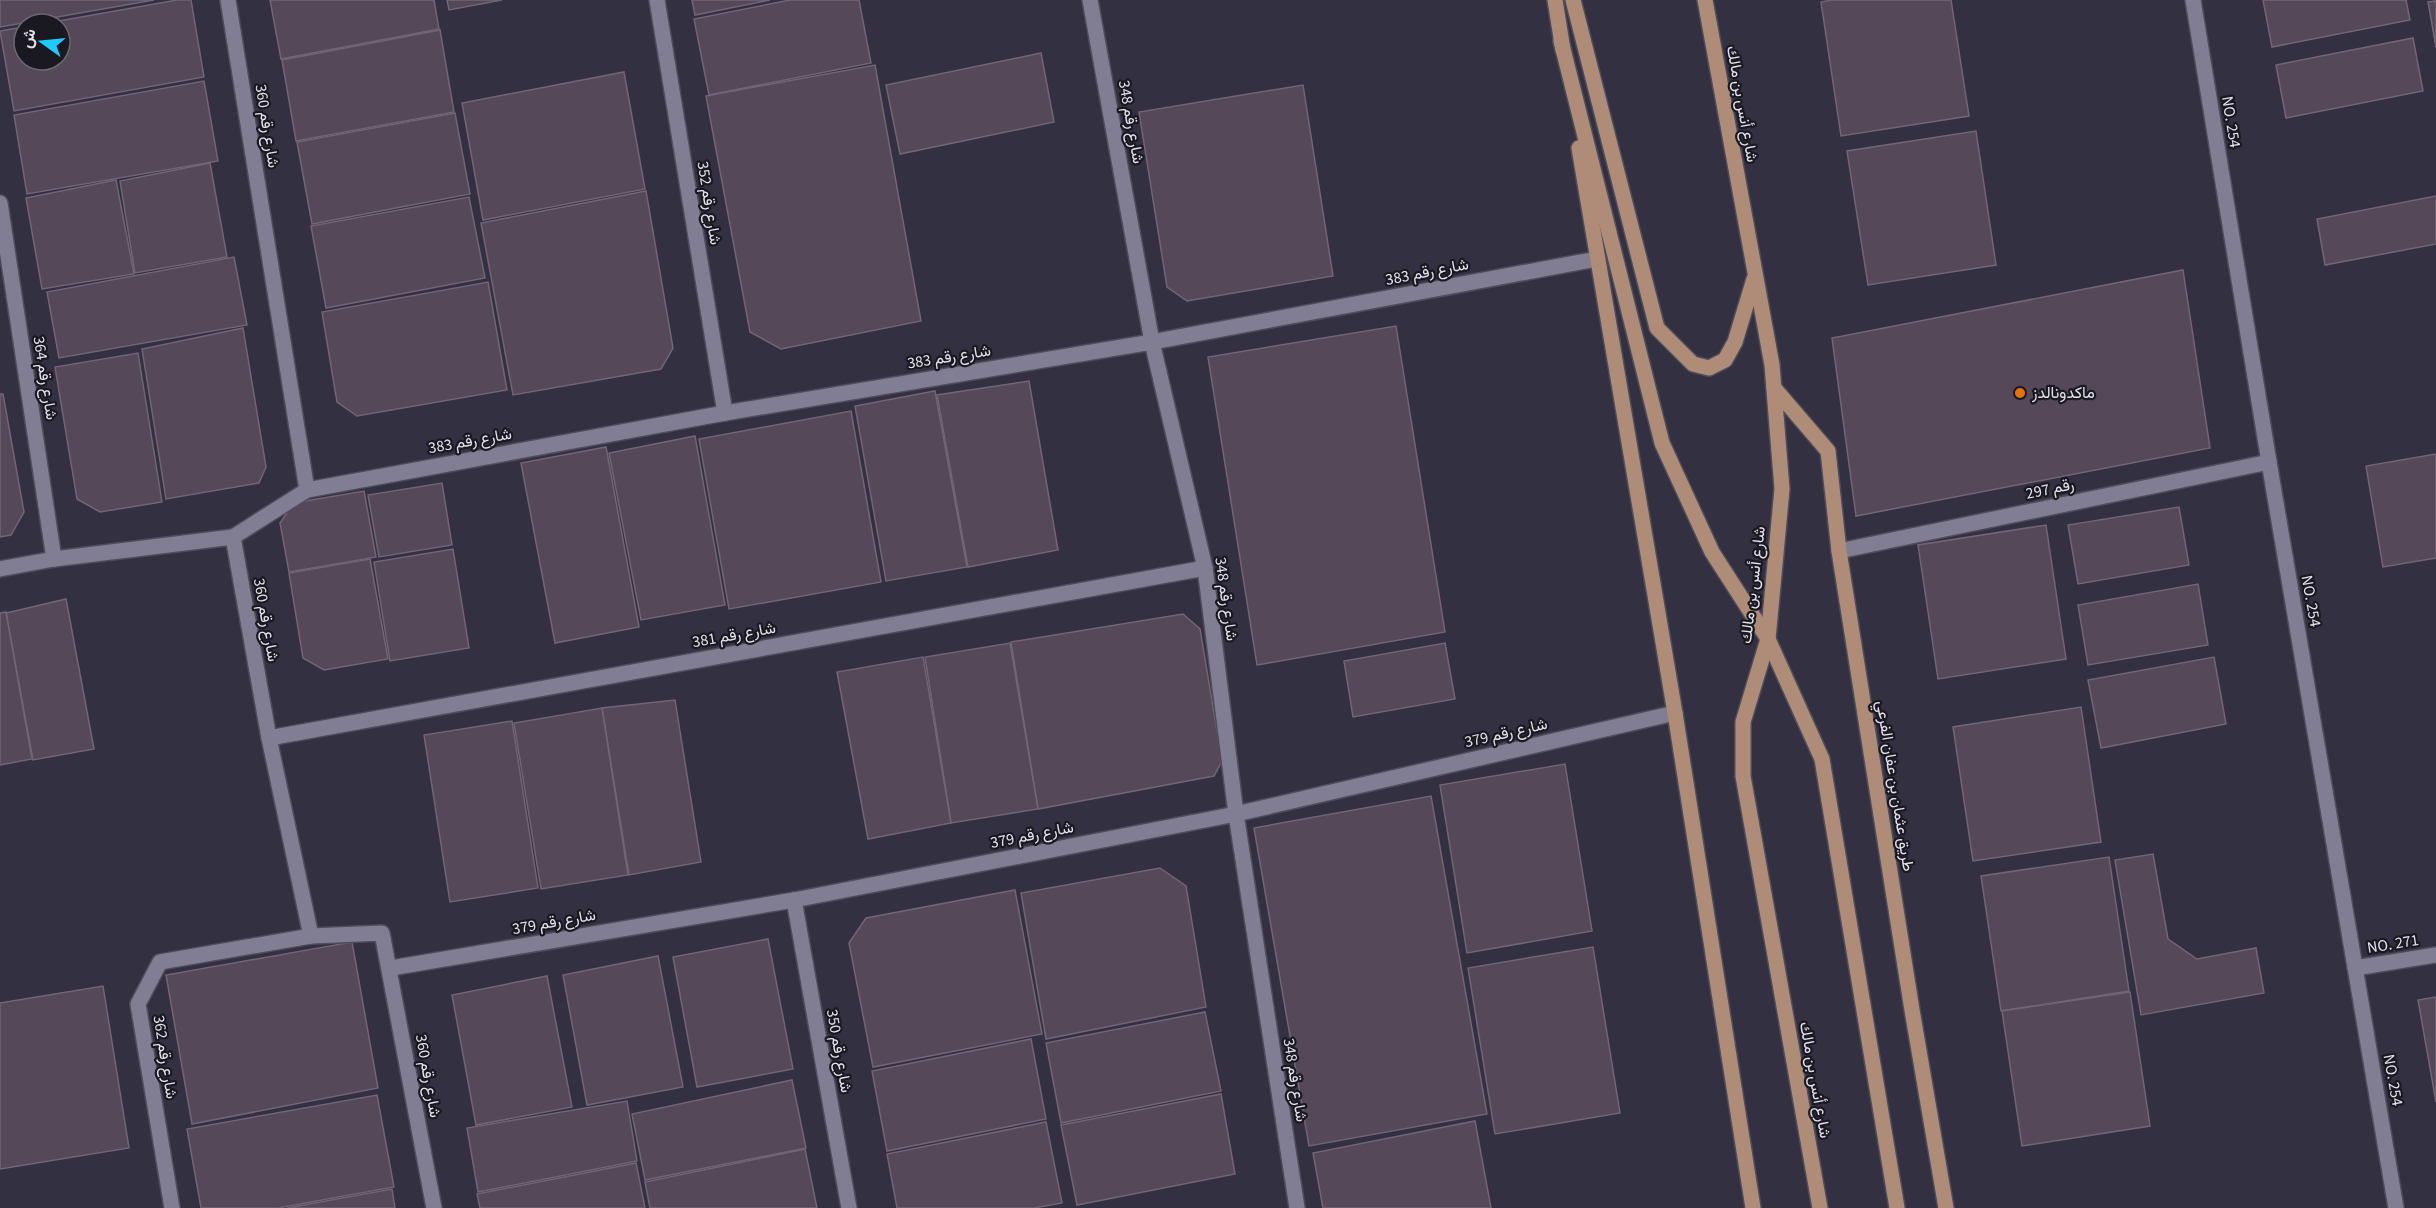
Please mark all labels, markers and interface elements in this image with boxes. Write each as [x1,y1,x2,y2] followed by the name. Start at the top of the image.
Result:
[12,12,72,72] north arrow
[15,26,42,51] text: ش
[1721,44,1763,164] street label: شارع أنس بن مالك
[1113,79,1149,165] street label: شارع رقم 348
[250,83,284,169] street label: شارع رقم 360
[2216,95,2246,149] street label: NO. 254
[692,160,726,246] street label: شارع رقم 352
[1384,253,1470,291] street label: شارع رقم 383
[28,335,62,421] street label: شارع رقم 364
[906,340,992,374] street label: شارع رقم 383
[2031,382,2095,404] place label: ماكدونالدز
[2013,386,2027,400] marker: ماكدونالدز
[427,423,513,459] street label: شارع رقم 383
[2024,473,2076,505] street label: رقم 297
[1735,525,1771,645] street label: شارع أنس بن مالك
[1209,556,1243,642] street label: شارع رقم 348
[2296,573,2326,629] street label: NO. 254
[248,577,284,663] street label: شارع رقم 360
[691,617,777,653] street label: شارع رقم 381
[1869,699,1919,873] street label: طريق عثمان بن عفان الفرعي
[1462,713,1550,753] street label: شارع رقم 379
[989,816,1075,854] street label: شارع رقم 379
[511,904,597,940] street label: شارع رقم 379
[2366,929,2420,959] street label: NO. 271
[821,1008,857,1094] street label: شارع رقم 350
[148,1014,182,1100] street label: شارع رقم 362
[1794,1020,1836,1140] street label: شارع أنس بن مالك
[410,1033,446,1119] street label: شارع رقم 360
[1278,1037,1312,1123] street label: شارع رقم 348
[2378,1052,2408,1108] street label: NO. 254

